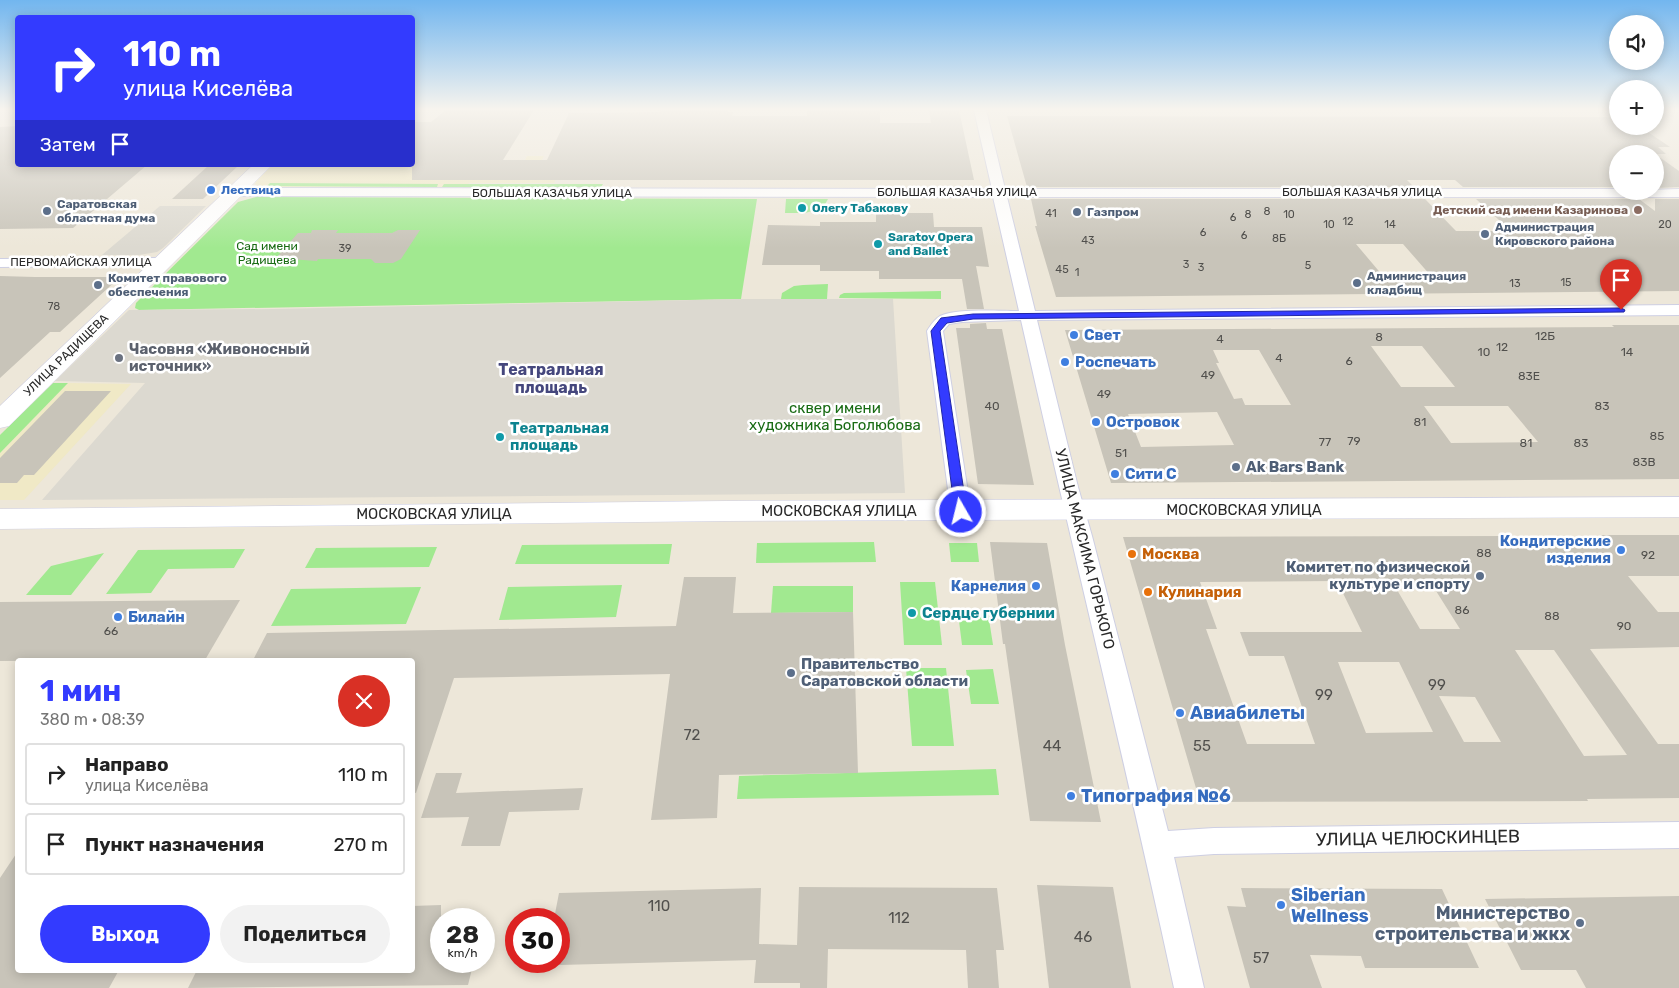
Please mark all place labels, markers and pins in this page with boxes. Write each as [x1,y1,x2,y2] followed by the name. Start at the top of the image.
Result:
[221,183,281,197] place label: Лествица
[205,184,217,196] marker: Лествица
[57,197,155,225] place label: Саратовская областная дума
[812,201,908,215] place label: Олегу Табакову
[796,202,808,214] marker: Олегу Табакову
[1433,203,1628,217] place label: Детский сад имени Казаринова
[1632,204,1644,216] marker: Детский сад имени Казаринова
[41,205,53,217] marker: Саратовская областная дума
[1087,205,1139,219] place label: Газпром
[1071,206,1083,218] marker: Газпром
[1495,220,1614,248] place label: Администрация Кировского района
[1479,228,1491,240] marker: Администрация Кировского района
[888,230,973,258] place label: Saratov Opera and Ballet
[872,238,884,250] marker: Saratov Opera and Ballet
[1600,259,1642,310] pin
[1367,269,1466,297] place label: Администрация кладбищ
[108,271,227,299] place label: Комитет правового обеспечения
[1351,277,1363,289] marker: Администрация кладбищ
[92,279,104,291] marker: Комитет правового обеспечения
[1084,326,1122,344] place label: Свет
[1068,329,1080,341] marker: Свет
[129,340,310,375] place label: Часовня «Живоносный источник»
[113,352,125,364] marker: Часовня «Живоносный источник»
[1075,353,1157,371] place label: Роспечать
[1059,356,1071,368] marker: Роспечать
[1106,413,1180,431] place label: Островок
[1090,416,1102,428] marker: Островок
[510,419,609,454] place label: Театральная площадь
[494,431,506,443] marker: Театральная площадь
[1246,458,1344,476] place label: Ak Bars Bank
[1230,461,1242,473] marker: Ak Bars Bank
[1125,465,1177,483] place label: Сити С
[1109,468,1121,480] marker: Сити С
[1500,532,1611,567] place label: Кондитерские изделия
[1615,544,1627,556] marker: Кондитерские изделия
[1142,545,1200,563] place label: Москва
[1126,548,1138,560] marker: Москва
[1286,558,1470,593] place label: Комитет по физической культуре и спорту
[1474,570,1486,582] marker: Комитет по физической культуре и спорту
[951,577,1026,595] place label: Карнелия
[1030,580,1042,592] marker: Карнелия
[1158,583,1242,601] place label: Кулинария
[1142,586,1154,598] marker: Кулинария
[922,604,1055,622] place label: Сердце губернии
[906,607,918,619] marker: Сердце губернии
[128,608,185,626] place label: Билайн
[112,611,124,623] marker: Билайн
[801,655,968,690] place label: Правительство Саратовской области
[785,667,797,679] marker: Правительство Саратовской области
[1190,702,1305,724] place label: Авиабилеты
[1174,707,1186,719] marker: Авиабилеты
[1081,785,1231,807] place label: Типография №6
[1065,790,1077,802] marker: Типография №6
[1291,884,1369,927] place label: Siberian Wellness
[1275,899,1287,911] marker: Siberian Wellness
[1375,902,1570,945] place label: Министерство строительства и жкх
[1574,917,1586,929] marker: Министерство строительства и жкх

